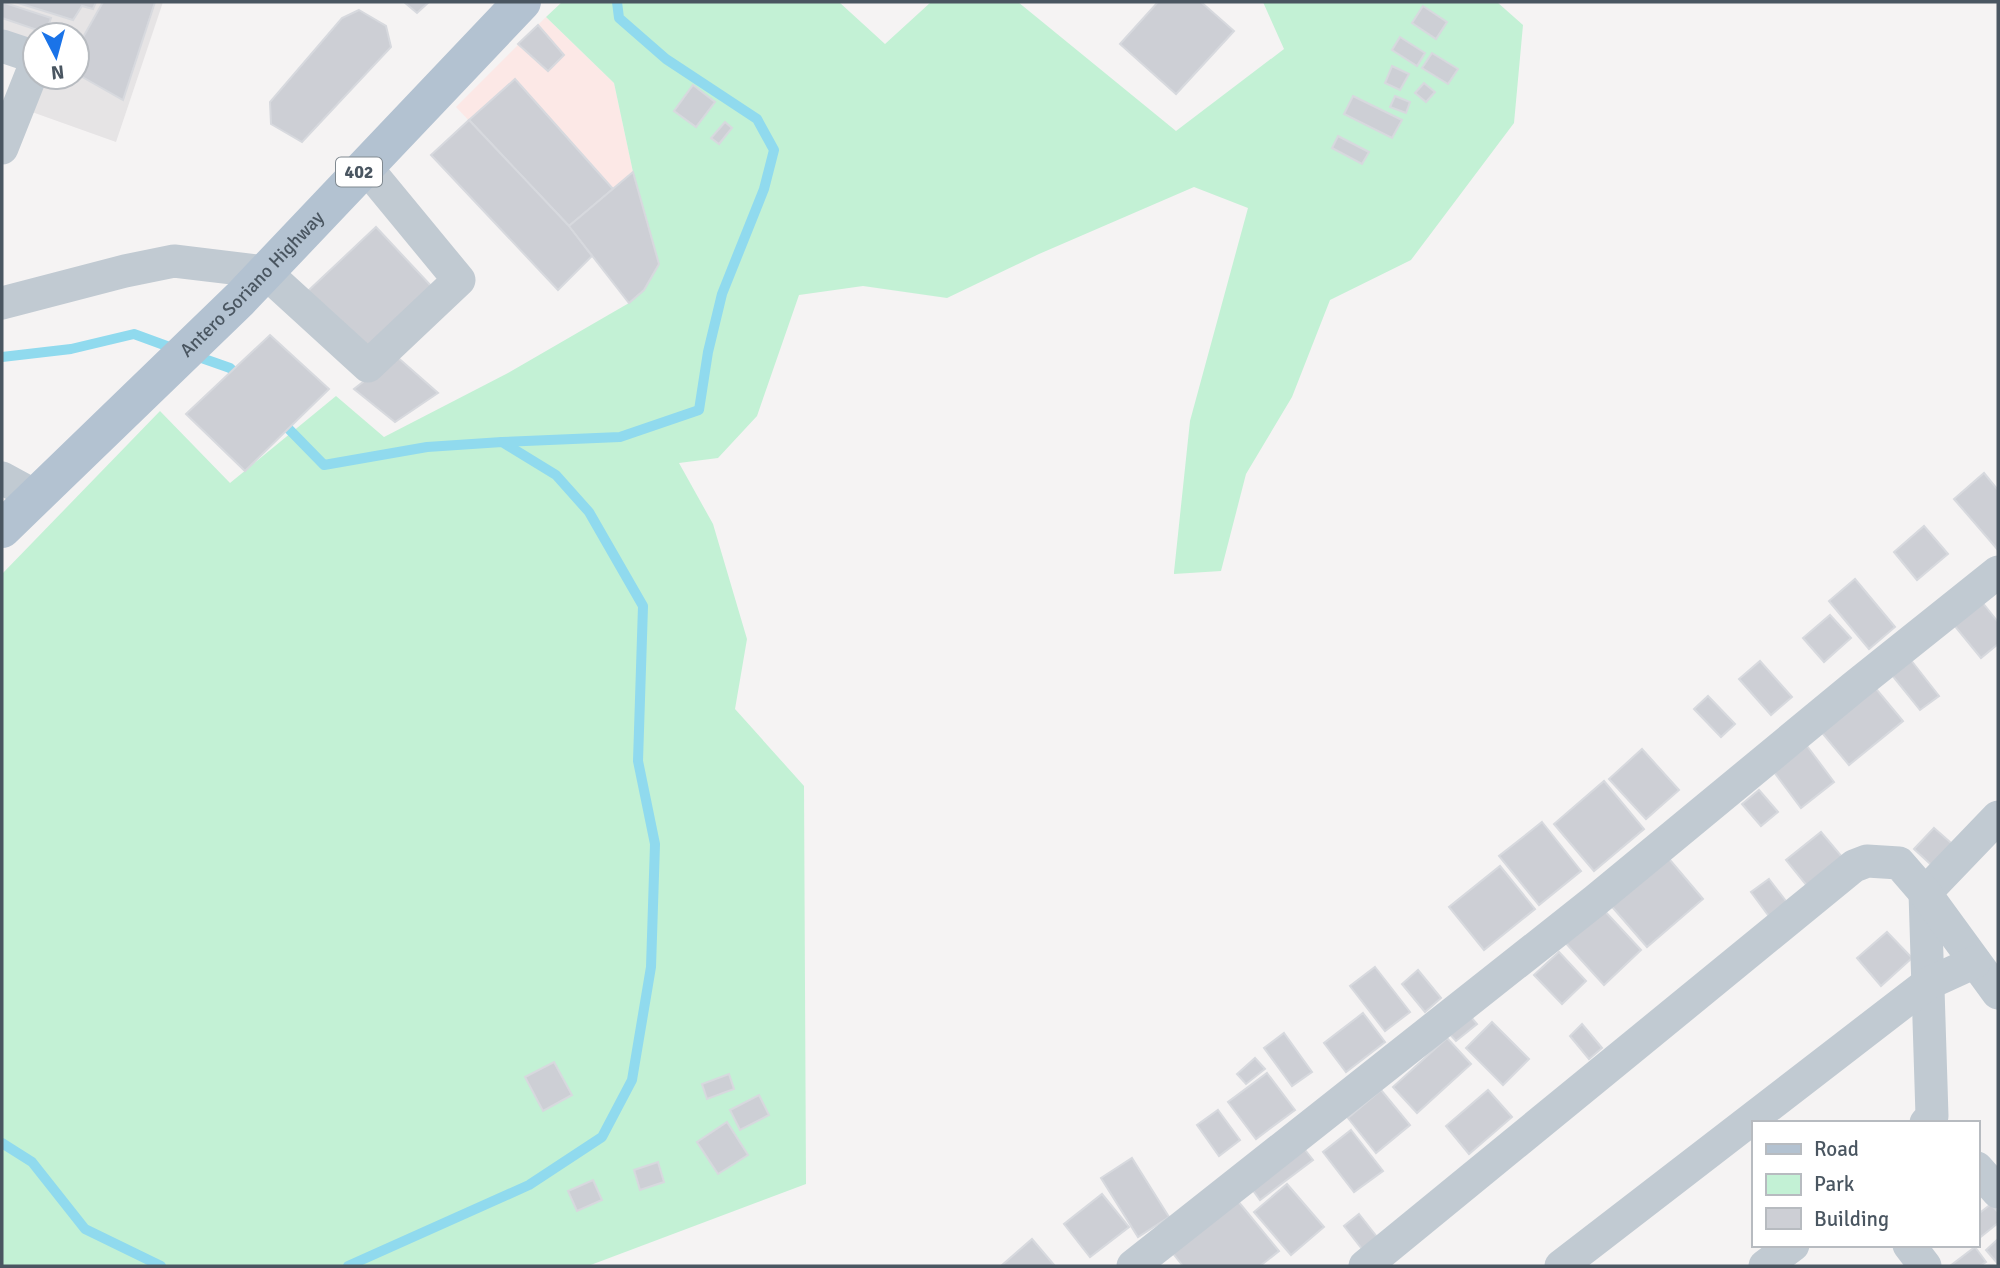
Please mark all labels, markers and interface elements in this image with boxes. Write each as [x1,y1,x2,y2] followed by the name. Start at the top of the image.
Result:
[21,21,91,91] north arrow
[50,59,65,85] text: N
[336,158,382,187] road number: 402
[175,206,329,362] street label: Antero Soriano Highway
[1752,1121,1979,1247] legend
[1814,1136,1859,1162] text: Road
[1814,1171,1855,1197] text: Park
[1814,1206,1889,1232] text: Building

